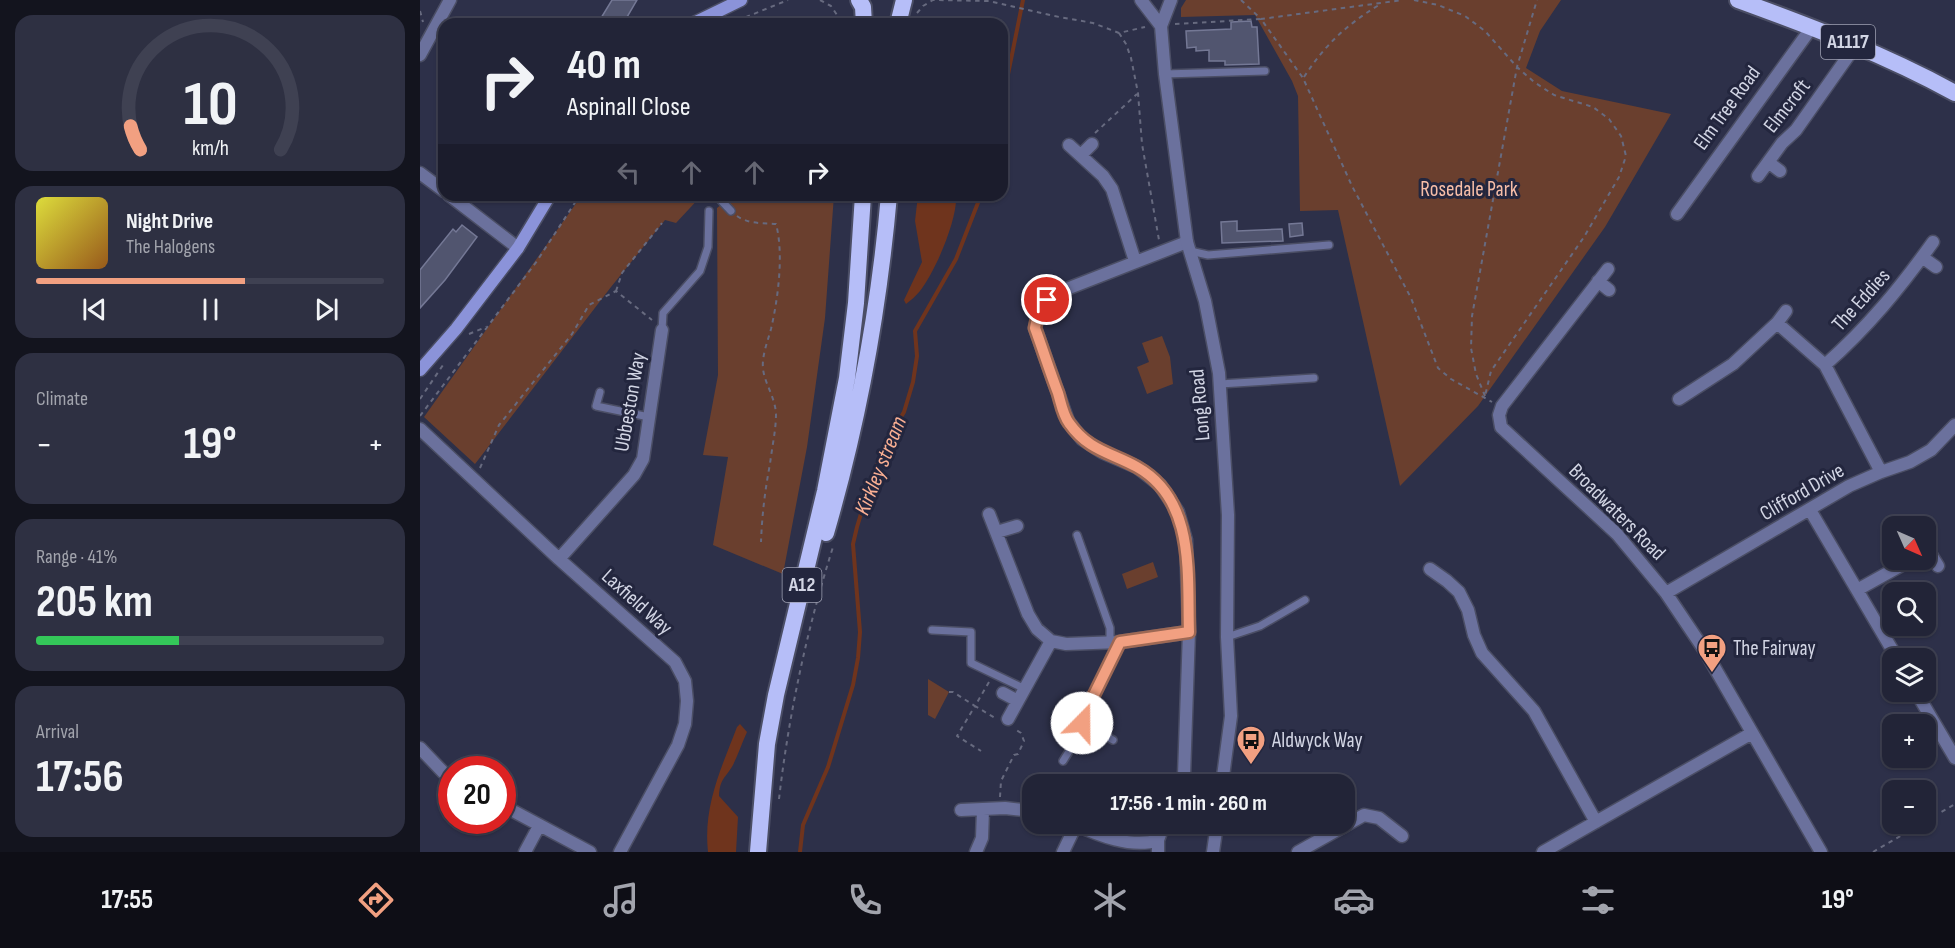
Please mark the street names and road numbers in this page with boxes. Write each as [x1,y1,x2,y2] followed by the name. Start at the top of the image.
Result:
[1821,25,1875,59] road number: A1117
[1688,61,1766,155] street label: Elm Tree Road
[1758,74,1816,138] street label: Elmcroft
[1827,264,1895,336] street label: The Eddies
[609,350,651,454] street label: Ubbeston Way
[1184,368,1216,442] street label: Long Road
[1563,458,1671,566] street label: Broadwaters Road
[1755,458,1849,526] street label: Clifford Drive
[597,564,677,640] street label: Laxfield Way
[782,568,821,602] road number: A12

